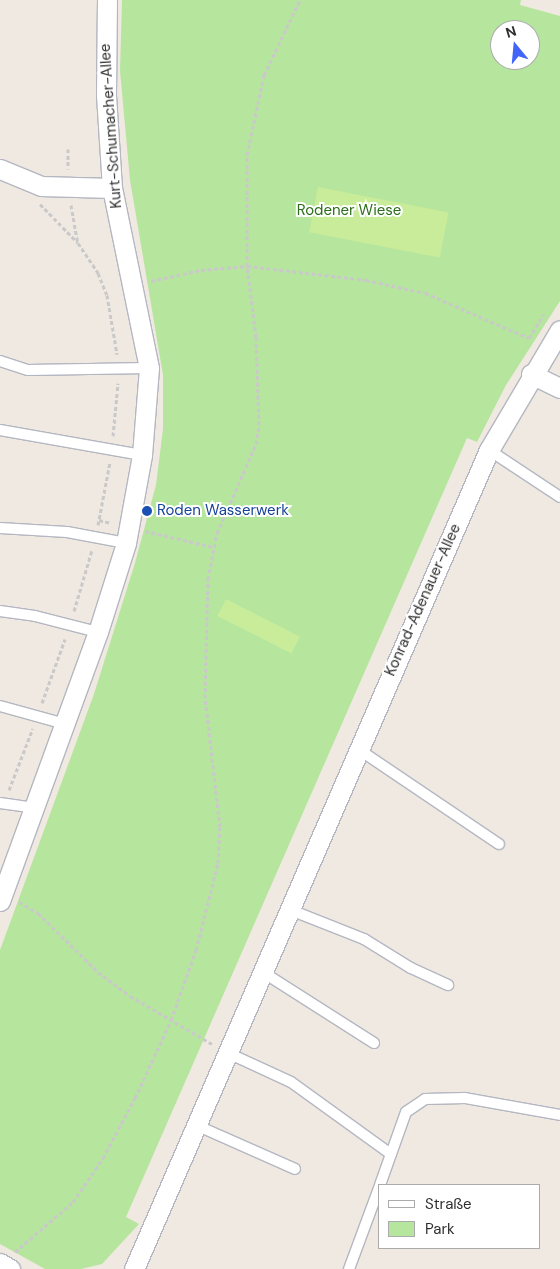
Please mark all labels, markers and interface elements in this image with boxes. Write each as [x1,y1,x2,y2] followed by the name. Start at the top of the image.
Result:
[490,20,540,70] north arrow
[503,22,518,42] text: N
[96,43,126,209] street label: Kurt-Schumacher-Allee
[297,202,401,220] park label: Rodener Wiese
[157,502,289,520] place label: Roden Wasserwerk
[141,505,153,517] marker: Roden Wasserwerk
[381,521,465,679] street label: Konrad-Adenauer-Allee
[378,1184,540,1249] legend
[425,1194,472,1214] text: Straße
[425,1219,455,1239] text: Park

